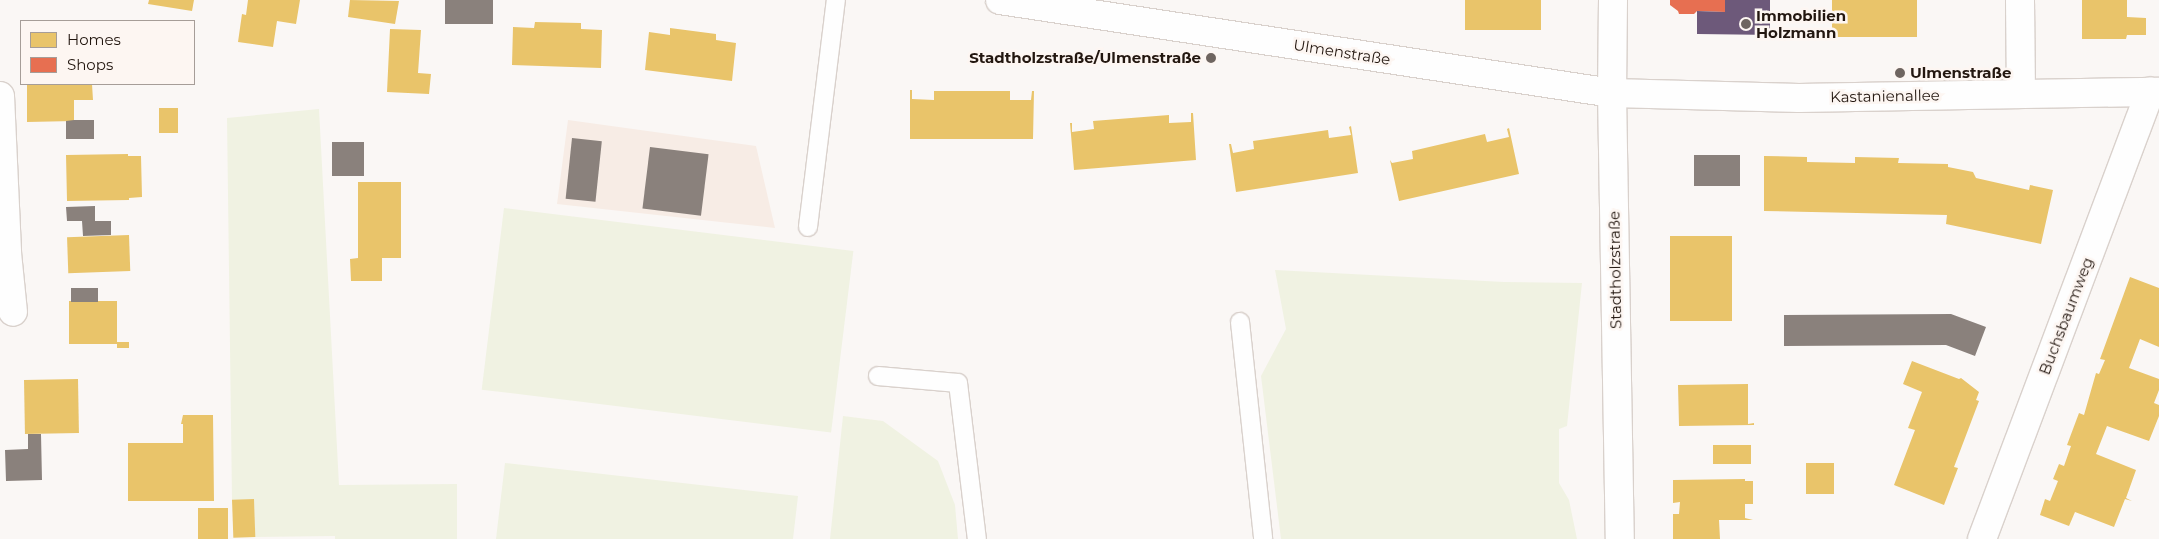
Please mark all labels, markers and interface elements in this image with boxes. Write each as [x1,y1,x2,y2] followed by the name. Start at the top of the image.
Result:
[1756,6,1846,41] place label: Immobilien Holzmann
[1740,18,1752,30] marker: Immobilien Holzmann
[20,20,195,85] legend
[67,30,121,49] text: Homes
[1292,35,1392,69] street label: Ulmenstraße
[969,49,1201,67] place label: Stadtholzstraße/Ulmenstraße
[1205,52,1217,64] marker: Stadtholzstraße/Ulmenstraße
[67,55,113,74] text: Shops
[1910,64,2011,82] place label: Ulmenstraße
[1894,67,1906,79] marker: Ulmenstraße
[1830,86,1940,106] street label: Kastanienallee
[1605,211,1625,329] street label: Stadtholzstraße
[2035,255,2097,377] street label: Buchsbaumweg

